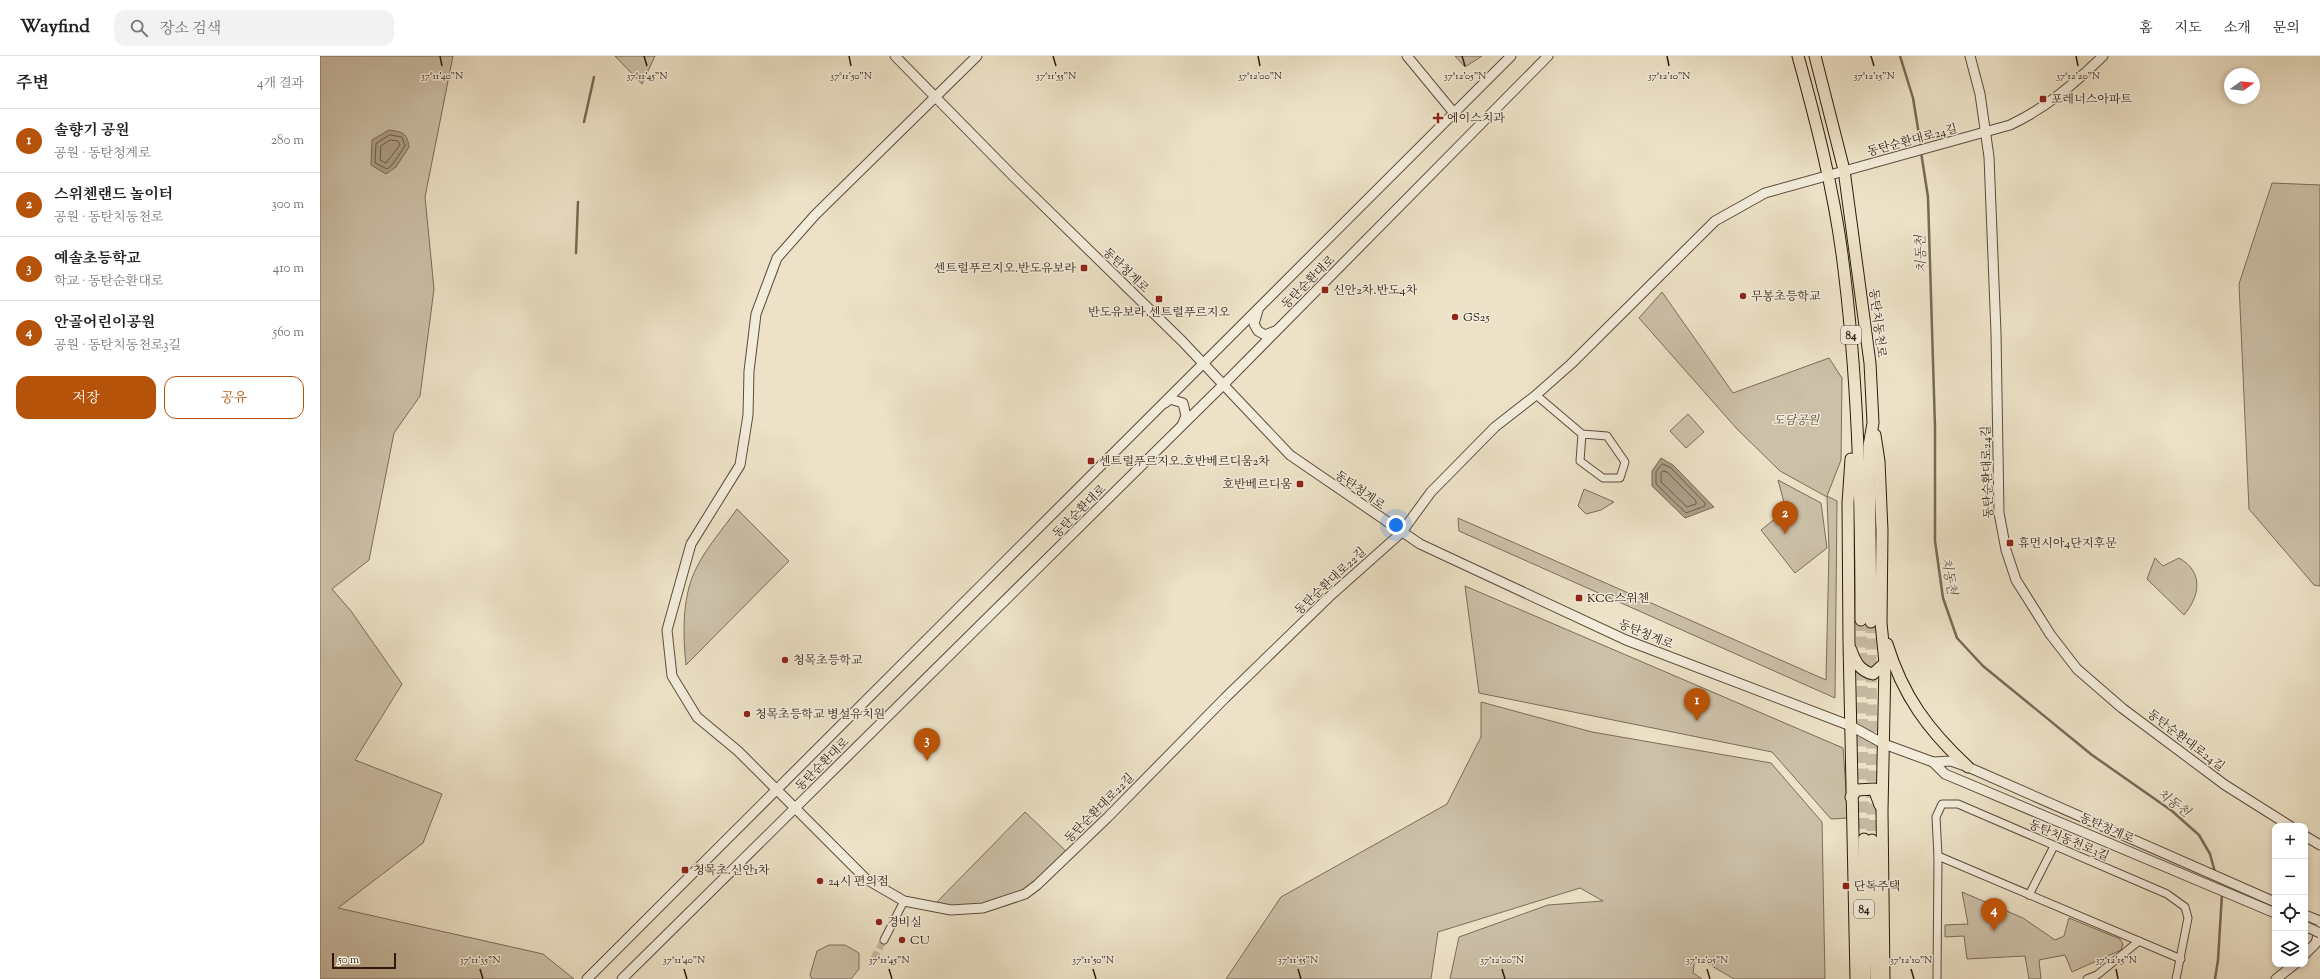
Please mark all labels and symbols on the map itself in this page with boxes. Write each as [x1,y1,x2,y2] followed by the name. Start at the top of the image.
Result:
[2224,68,2260,104] north arrow
[421,69,463,84] text: 37°11'40"N
[627,69,667,84] text: 37°11'45"N
[830,69,872,84] text: 37°11'50"N
[1036,69,1076,84] text: 37°11'55"N
[1238,69,1282,84] text: 37°12'00"N
[1444,69,1486,84] text: 37°12'05"N
[1648,69,1690,84] text: 37°12'10"N
[1853,69,1895,84] text: 37°12'15"N
[2056,69,2100,84] text: 37°12'20"N
[2051,91,2133,109] place label: 포레너스아파트
[2038,94,2048,104] marker: 포레너스아파트
[1447,110,1505,128] place label: 에이스치과
[1432,112,1444,124] marker: 에이스치과
[1865,120,1959,162] street label: 동탄순환대로24길
[1912,233,1932,273] water label: 치동천
[1098,244,1153,298] street label: 동탄청계로
[1278,251,1340,314] street label: 동탄순환대로
[934,260,1076,278] place label: 센트럴푸르지오.반도유보라
[1079,263,1089,273] marker: 센트럴푸르지오.반도유보라
[1333,282,1418,300] place label: 신안2차.반도4차
[1320,285,1330,295] marker: 신안2차.반도4차
[1751,288,1821,306] place label: 무봉초등학교
[1864,288,1890,359] street label: 동탄치동천로
[1738,291,1748,301] marker: 무봉초등학교
[1154,294,1164,304] marker: 반도유보라.센트럴푸르지오
[1088,304,1230,322] place label: 반도유보라.센트럴푸르지오
[1463,309,1490,327] place label: GS25
[1450,312,1460,322] marker: GS25
[1841,326,1861,344] road number: 84
[1773,412,1821,430] park label: 도담공원
[1977,425,1999,519] street label: 동탄순환대로24길
[1099,453,1270,471] place label: 센트럴푸르지오.호반베르디움2차
[1086,456,1096,466] marker: 센트럴푸르지오.호반베르디움2차
[1331,467,1389,515] street label: 동탄청계로
[1222,476,1292,494] place label: 호반베르디움
[1295,479,1305,489] marker: 호반베르디움
[1049,480,1111,543] street label: 동탄순환대로
[1772,501,1798,534] pin: 2
[1386,515,1406,535] your location
[2018,535,2117,553] place label: 휴먼시아4단지후문
[2005,538,2015,548] marker: 휴먼시아4단지후문
[1291,544,1371,620] street label: 동탄순환대로22길
[1936,556,1960,598] water label: 치동천
[1587,590,1649,608] place label: KCC스위첸
[1574,593,1584,603] marker: KCC스위첸
[1615,616,1676,654] street label: 동탄청계로
[793,652,863,670] place label: 청목초등학교
[780,655,790,665] marker: 청목초등학교
[1684,688,1710,721] pin: 1
[755,706,885,724] place label: 청목초등학교 병설유치원
[2143,706,2228,776] street label: 동탄순환대로24길
[742,709,752,719] marker: 청목초등학교 병설유치원
[914,728,940,761] pin: 3
[792,733,854,796] street label: 동탄순환대로
[1061,770,1139,848] street label: 동탄순환대로22길
[2152,785,2194,823] water label: 치동천
[2076,809,2137,849] street label: 동탄청계로
[2026,816,2112,866] street label: 동탄치동천로3길
[693,862,770,880] place label: 청목초.신안1차
[680,865,690,875] marker: 청목초.신안1차
[828,873,889,891] place label: 24시 편의점
[815,876,825,886] marker: 24시 편의점
[1854,878,1900,896] place label: 단독주택
[1841,881,1851,891] marker: 단독주택
[1981,898,2007,931] pin: 4
[1854,900,1874,918] road number: 84
[887,914,922,932] place label: 경비실
[874,917,884,927] marker: 경비실
[910,932,930,950] place label: CU
[897,935,907,945] marker: CU
[332,951,396,970] scale bar
[460,953,500,968] text: 37°11'35"N
[663,953,705,968] text: 37°11'40"N
[869,953,909,968] text: 37°11'45"N
[1072,953,1114,968] text: 37°11'50"N
[1278,953,1318,968] text: 37°11'55"N
[1480,953,1524,968] text: 37°12'00"N
[1686,953,1728,968] text: 37°12'05"N
[1890,953,1932,968] text: 37°12'10"N
[2095,953,2137,968] text: 37°12'15"N

